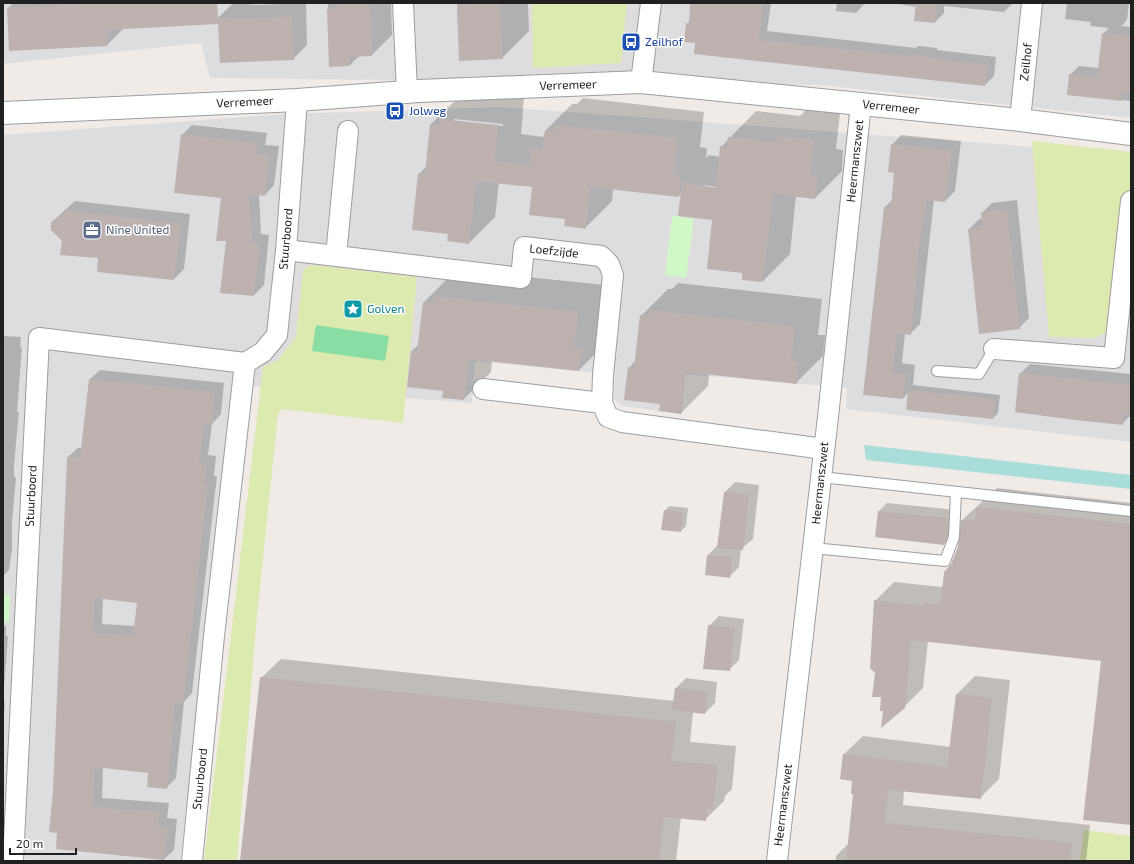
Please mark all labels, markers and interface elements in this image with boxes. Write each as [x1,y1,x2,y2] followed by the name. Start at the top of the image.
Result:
[620,31,642,53] bus stop icon: Zeilhof
[645,34,684,48] place label: Zeilhof
[1016,42,1034,82] street label: Zeilhof
[539,76,597,92] street label: Verremeer
[216,92,274,109] street label: Verremeer
[862,96,921,116] street label: Verremeer
[384,100,406,122] bus stop icon: Jolweg
[409,103,447,117] place label: Jolweg
[843,119,865,203] street label: Heermanszwet
[275,208,295,270] street label: Stuurboord
[81,219,103,241] office icon: Nine United
[106,222,169,236] place label: Nine United
[529,240,579,261] street label: Loefzijde
[342,298,364,320] place icon: Golven
[367,301,404,315] place label: Golven
[808,441,830,525] street label: Heermanszwet
[21,465,39,527] street label: Stuurboord
[189,747,209,810] street label: Stuurboord
[770,762,794,847] street label: Heermanszwet
[10,830,76,856] scale bar
[16,836,43,850] text: 20 m

